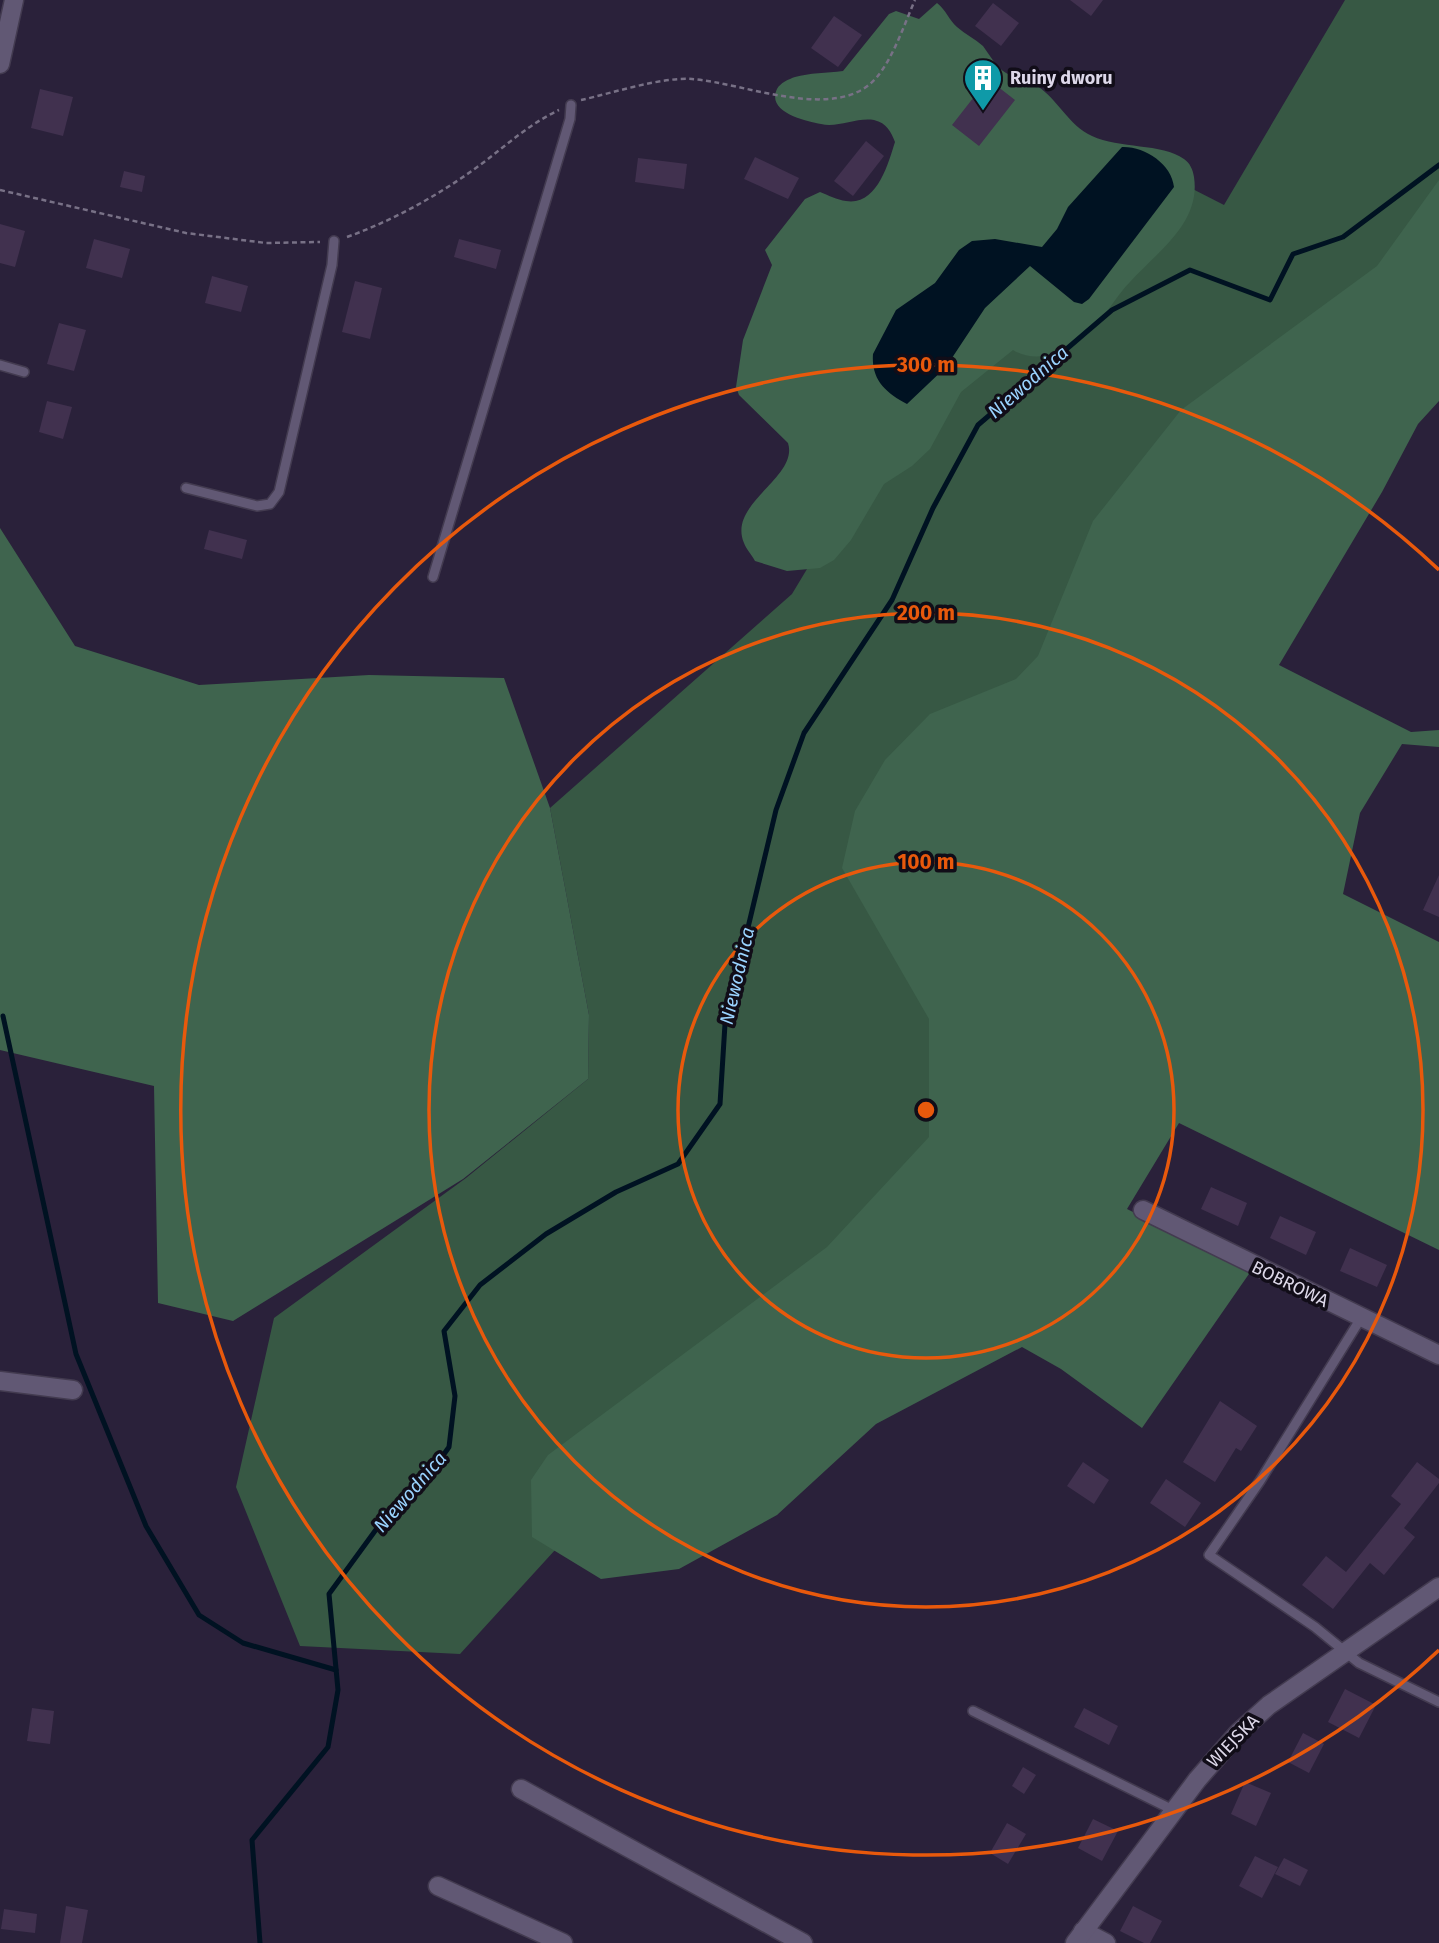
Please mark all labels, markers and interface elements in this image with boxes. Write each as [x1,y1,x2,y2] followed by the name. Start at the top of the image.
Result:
[962,57,1004,112] building icon: Ruiny dworu
[1010,67,1113,89] place label: Ruiny dworu
[983,341,1073,423] water label: Niewodnica
[896,352,955,378] text: 300 m
[897,600,955,626] text: 200 m
[897,849,955,875] text: 100 m
[715,925,759,1027] water label: Niewodnica
[914,1098,938,1122] centre of rings
[1248,1256,1333,1312] street label: BOBROWA
[369,1447,451,1537] water label: Niewodnica
[1202,1709,1264,1772] street label: WIEJSKA

